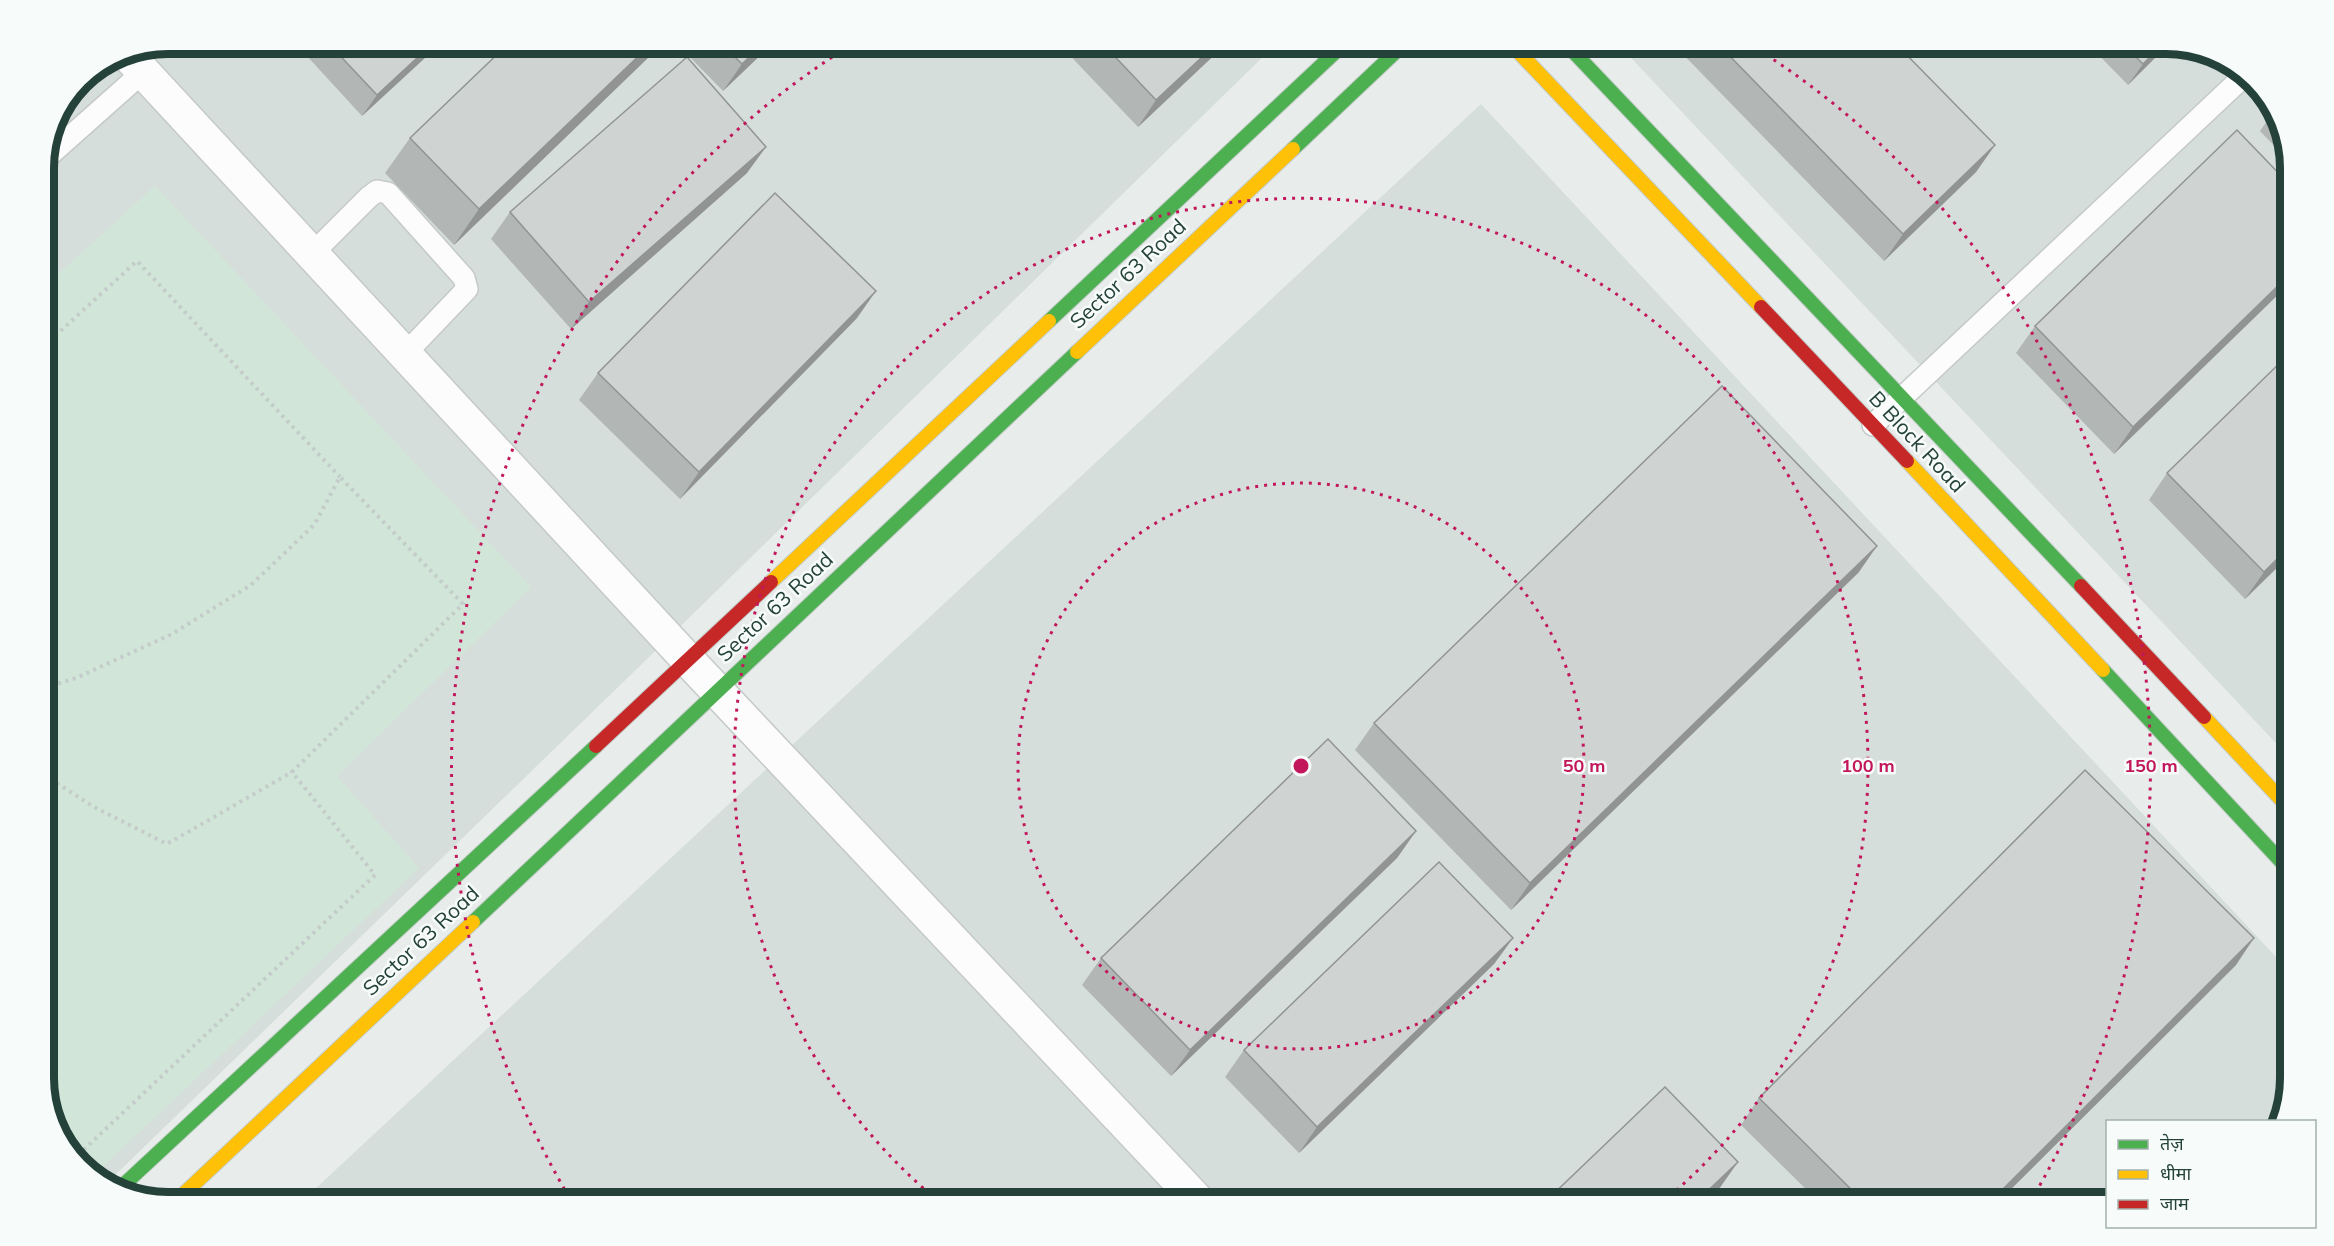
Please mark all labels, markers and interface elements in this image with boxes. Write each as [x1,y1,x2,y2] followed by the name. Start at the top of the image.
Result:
[1064,213,1191,334] street label: Sector 63 Road
[1864,385,1971,497] street label: B Block Road
[711,546,838,667] street label: Sector 63 Road
[1563,754,1605,777] text: 50 m
[1841,754,1895,777] text: 100 m
[2124,754,2178,777] text: 150 m
[1291,756,1311,776] centre of rings
[357,880,484,1001] street label: Sector 63 Road
[2106,1120,2316,1228] legend
[2160,1132,2184,1155] text: तेज़
[2160,1162,2191,1185] text: धीमा
[2160,1192,2190,1215] text: जाम

